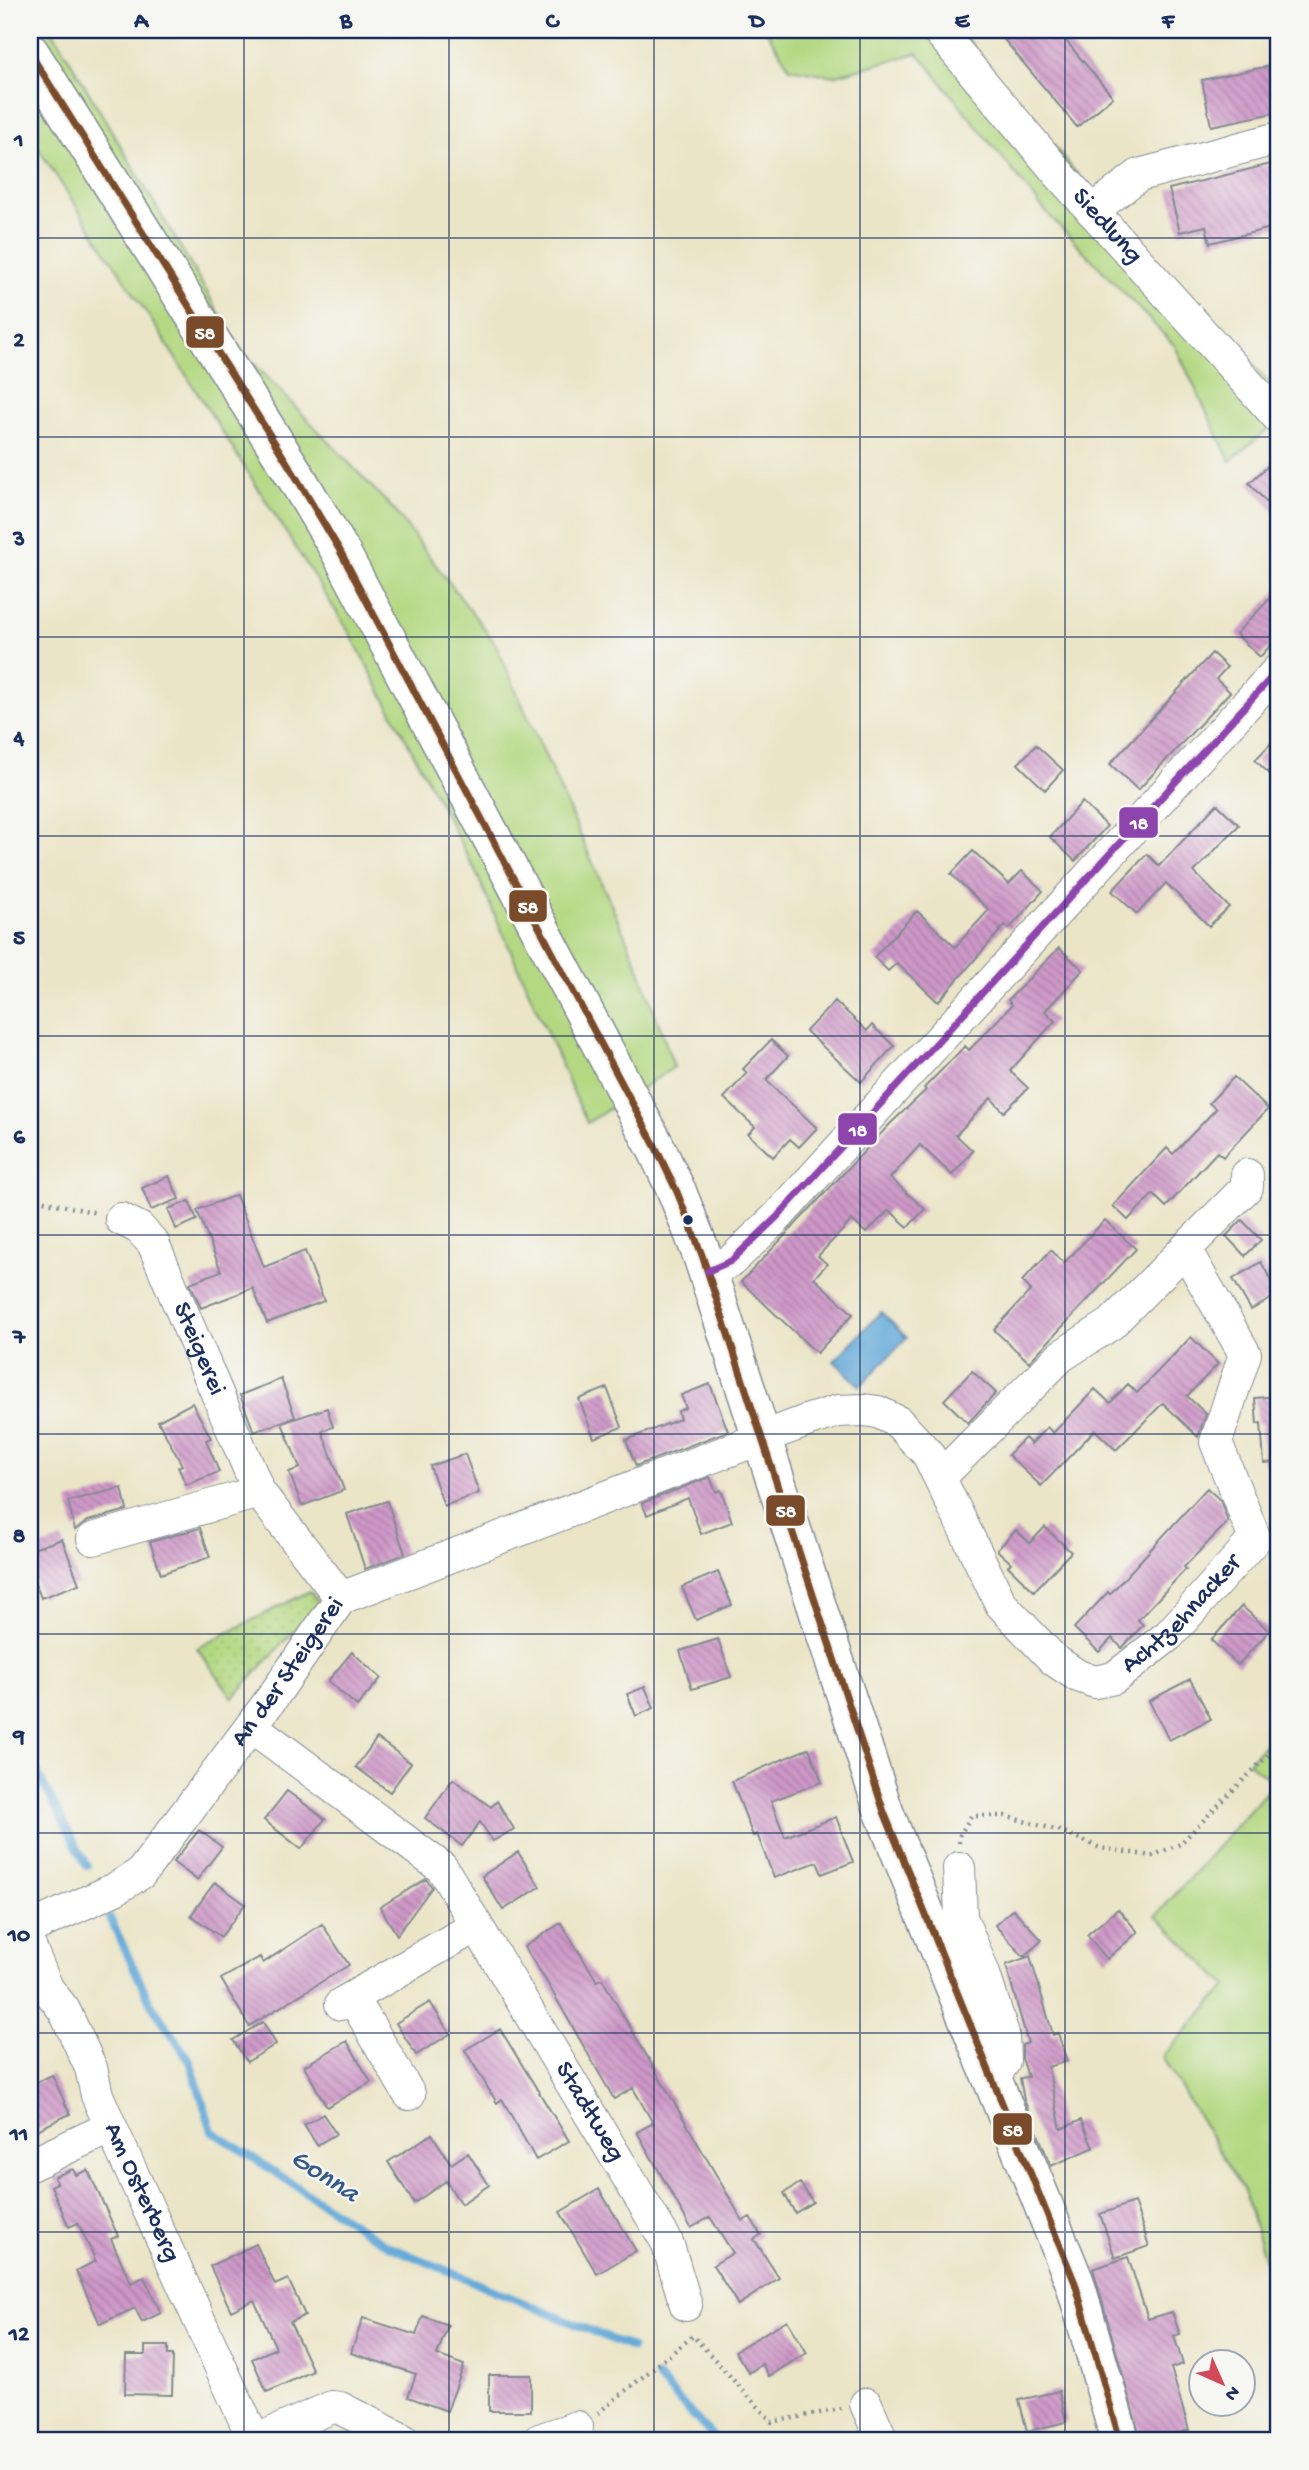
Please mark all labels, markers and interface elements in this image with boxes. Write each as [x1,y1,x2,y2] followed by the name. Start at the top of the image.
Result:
[133,9,149,36] text: A
[339,9,353,36] text: B
[546,9,561,36] text: C
[748,9,766,36] text: D
[955,9,971,36] text: E
[1161,9,1176,36] text: F
[13,128,24,155] text: 1
[1064,182,1149,271] street label: Siedlung
[185,315,225,349] line badge: 58
[195,324,216,347] text: 58
[13,328,25,355] text: 2
[12,527,25,554] text: 3
[13,726,25,753] text: 4
[1118,806,1159,839] line badge: 18
[1129,814,1149,837] text: 18
[508,889,548,923] line badge: 58
[518,898,539,921] text: 58
[13,926,25,953] text: 5
[837,1112,878,1146] line badge: 18
[848,1121,868,1144] text: 18
[13,1125,26,1152] text: 6
[681,1213,695,1227] unlabelled marker
[165,1298,232,1400] street label: Steigerei
[12,1325,26,1352] text: 7
[765,1494,806,1527] line badge: 58
[776,1502,797,1525] text: 58
[13,1524,26,1551] text: 8
[1116,1547,1251,1681] street label: Achtzehnacker
[225,1592,352,1754] street label: An der Steigerei
[12,1724,25,1751] text: 9
[7,1923,30,1950] text: 10
[547,2057,631,2168] street label: Stadtweg
[992,2112,1033,2146] line badge: 58
[96,2118,186,2267] street label: Am Osterberg
[1003,2121,1024,2144] text: 58
[9,2122,28,2149] text: 11
[284,2143,365,2212] water label: Gonna
[8,2322,30,2349] text: 12
[1186,2348,1256,2418] north arrow
[1219,2380,1244,2405] text: N

